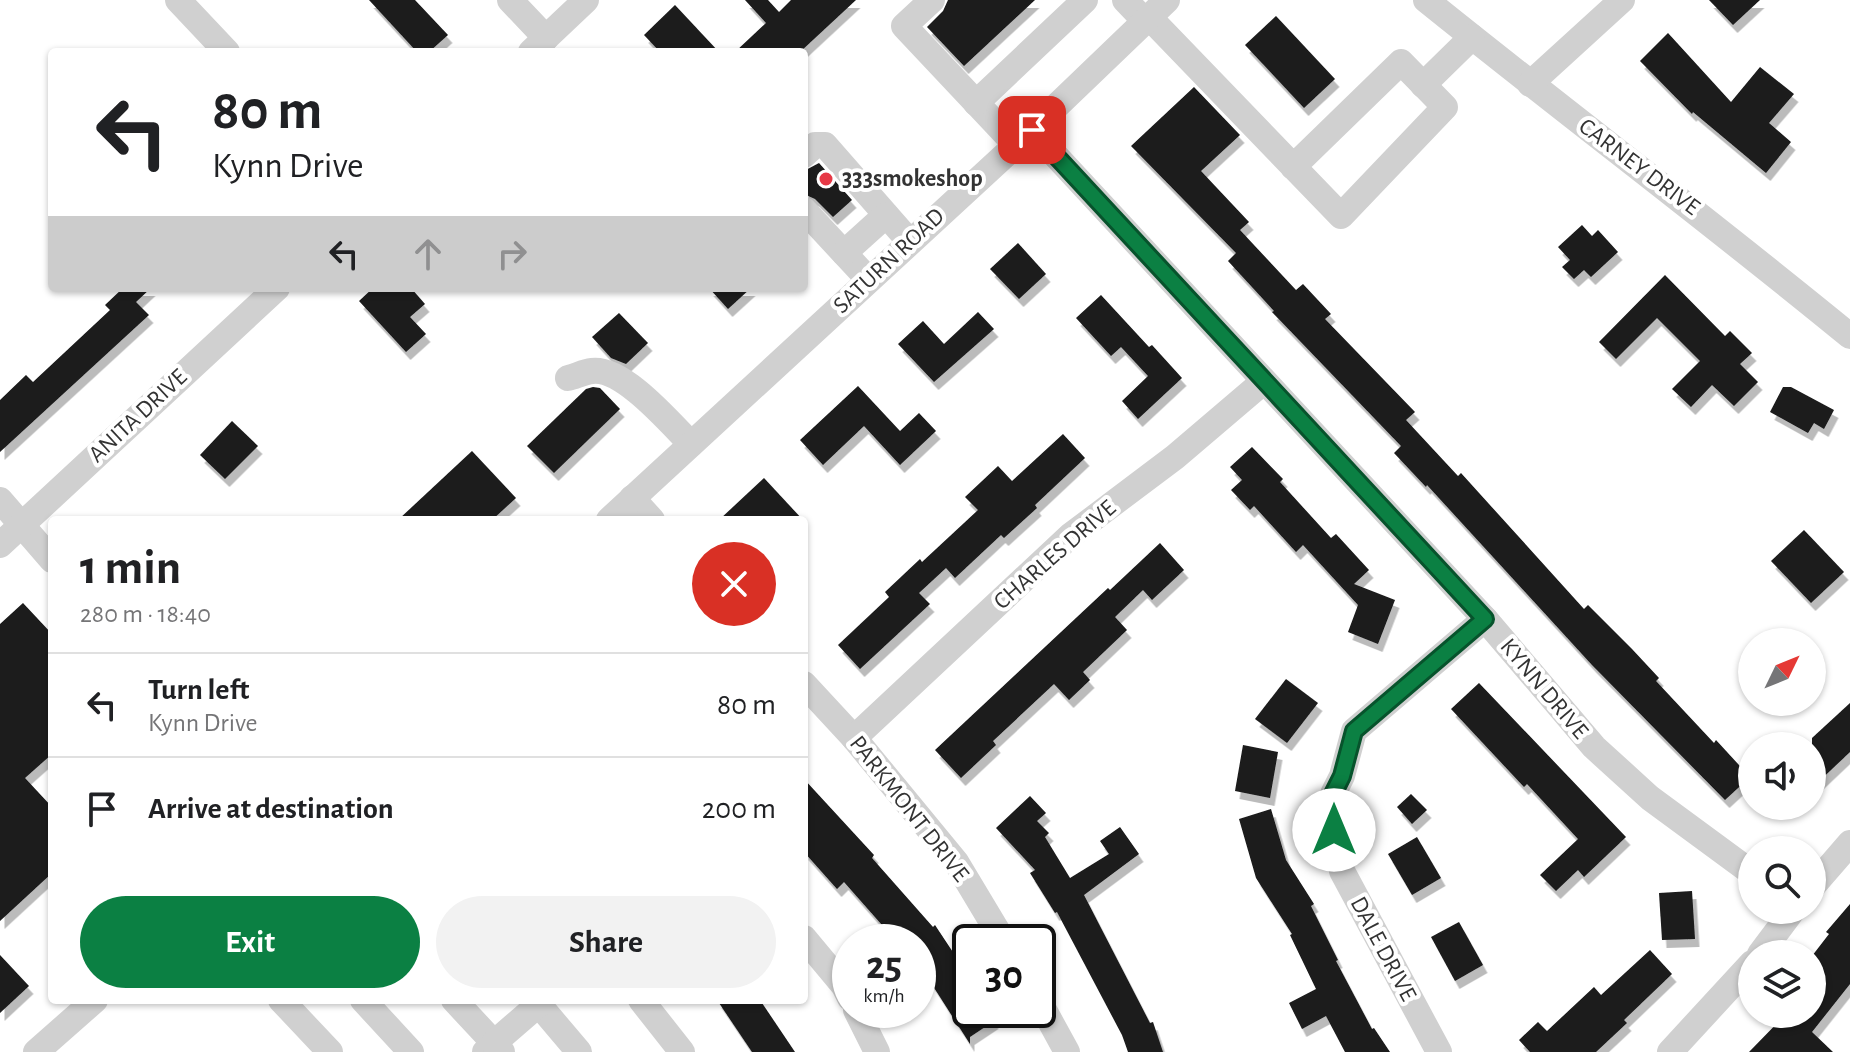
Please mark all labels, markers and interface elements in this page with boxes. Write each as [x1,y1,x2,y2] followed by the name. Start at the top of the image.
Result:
[80,80,184,184] icon: left
[212,83,322,139] text: 80 m
[998,96,1066,164] pin
[1010,108,1054,152] icon: arrive
[1574,114,1704,220] street label: CARNEY DRIVE
[212,148,364,184] text: Kynn Drive
[842,167,983,191] place label: 333smokeshop
[817,170,835,188] marker: 333smokeshop
[829,204,949,318] street label: SATURN ROAD
[322,232,366,276] icon: left
[406,232,450,276] icon: ahead
[490,232,534,276] icon: right
[84,364,192,467] street label: ANITA DRIVE
[989,496,1121,614] street label: CHARLES DRIVE
[692,542,776,626] button: close
[80,545,181,593] text: 1 min
[80,601,211,627] text: 280 m · 18:40
[1738,628,1826,716] north arrow
[1738,628,1826,1028] map controls
[1495,634,1593,744] street label: KYNN DRIVE
[148,675,249,705] text: Turn left
[80,683,124,727] icon: left
[717,690,776,720] text: 80 m
[148,710,258,736] text: Kynn Drive
[845,732,973,887] street label: PARKMONT DRIVE
[1738,732,1826,820] button: sound
[80,787,124,831] icon: arrive
[1292,788,1376,872] position arrow
[148,794,394,824] text: Arrive at destination
[702,794,776,824] text: 200 m
[1738,836,1826,924] button: search
[1346,893,1421,1006] street label: DALE DRIVE
[80,896,420,988] button: Exit
[436,896,776,988] button: Share
[952,924,1056,1028] speed limit sign: 30
[1738,940,1826,1028] button: layers
[866,946,902,986] text: 25
[863,986,905,1006] text: km/h

